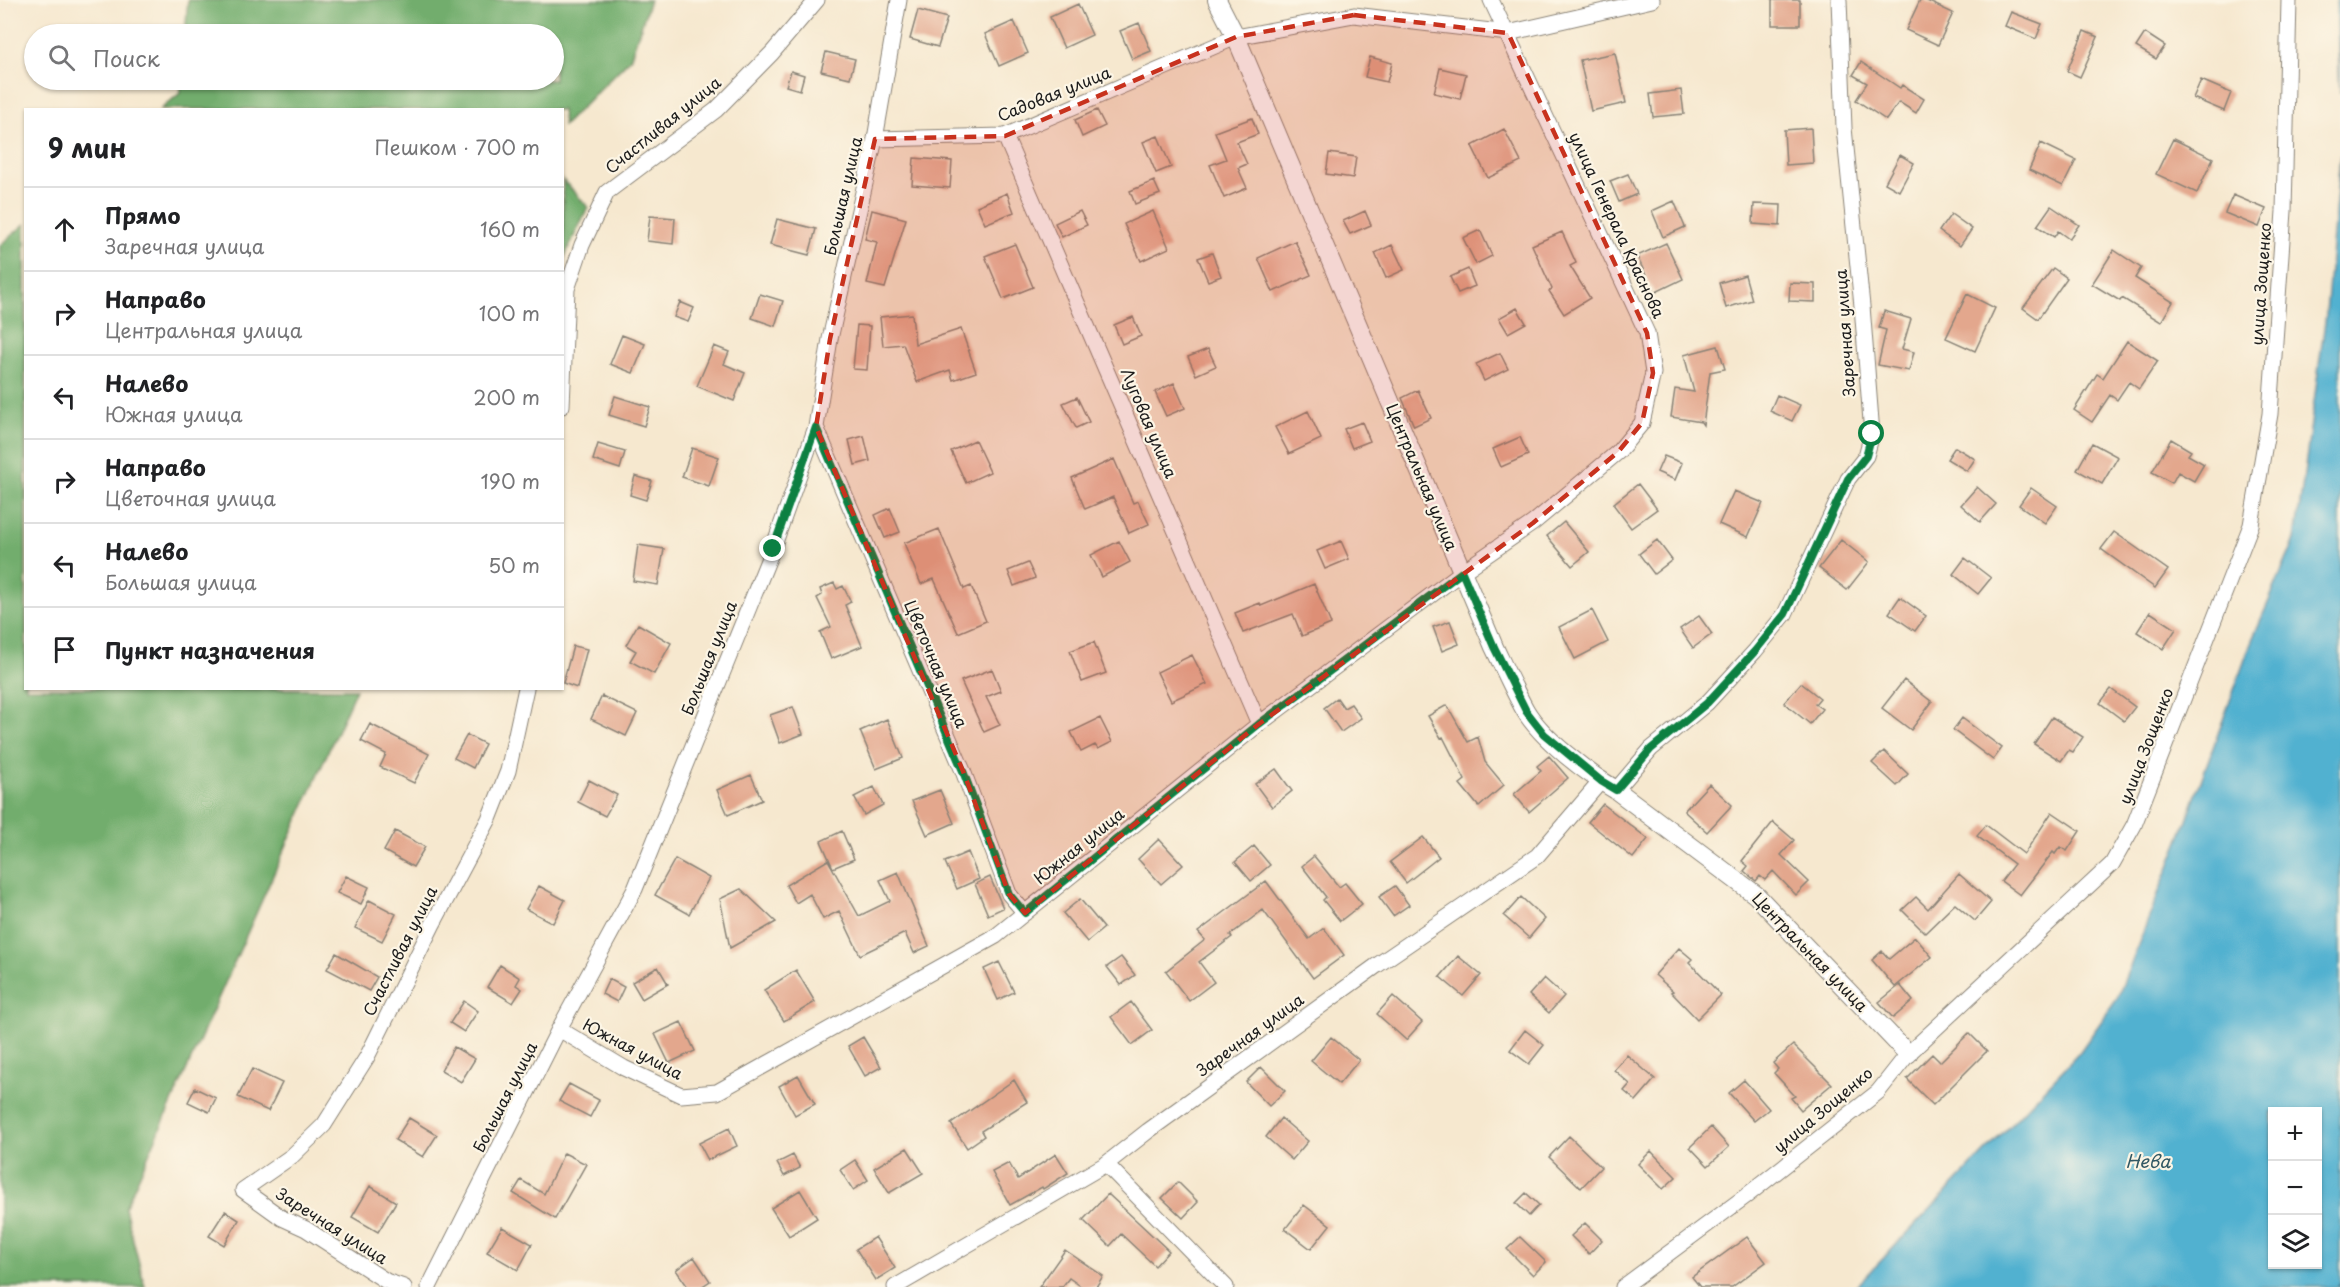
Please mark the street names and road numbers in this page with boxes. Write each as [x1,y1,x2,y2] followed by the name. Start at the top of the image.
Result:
[993,59,1114,127] street label: Садовая улица
[599,70,725,179] street label: Счастливая улица
[1564,127,1672,322] street label: улица Генерала Краснова
[817,134,867,258] street label: Большая улица
[2244,222,2276,346] street label: улица Зощенко
[1828,269,1860,398] street label: Заречная улица
[1116,364,1184,481] street label: Луговая улица
[1381,399,1465,554] street label: Центральная улица
[899,596,975,731] street label: Цветочная улица
[674,597,742,718] street label: Большая улица
[2112,684,2178,807] street label: улица Зощенко
[1028,801,1129,889] street label: Южная улица
[356,881,442,1020] street label: Счастливая улица
[1747,886,1874,1016] street label: Центральная улица
[1191,987,1308,1081] street label: Заречная улица
[579,1012,688,1085] street label: Южная улица
[466,1037,542,1156] street label: Большая улица
[1768,1060,1877,1158] street label: улица Зощенко
[272,1181,393,1269] street label: Заречная улица

